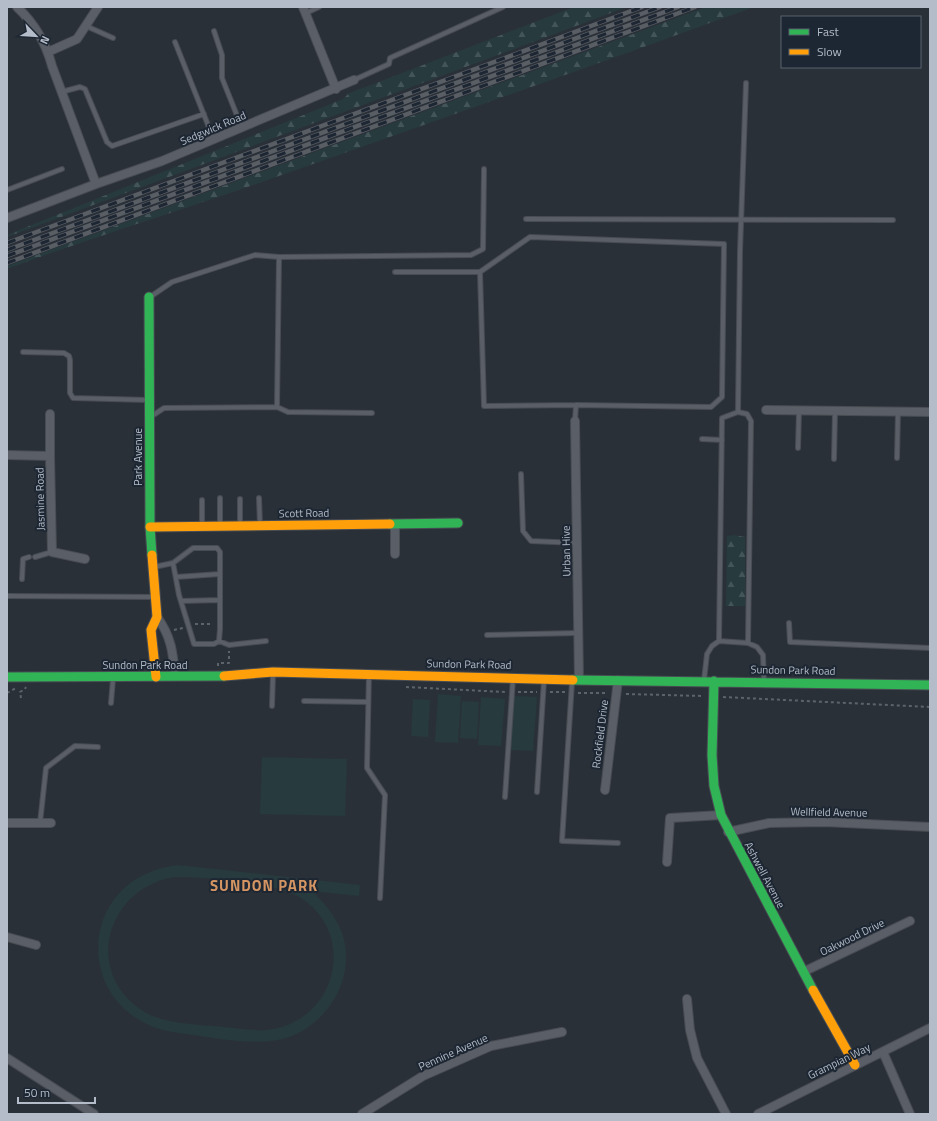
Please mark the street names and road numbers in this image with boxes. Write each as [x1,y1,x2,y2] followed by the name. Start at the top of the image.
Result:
[178,107,249,149] street label: Sedgwick Road
[130,428,146,486] street label: Park Avenue
[31,467,49,531] street label: Jasmine Road
[279,505,330,521] street label: Scott Road
[558,525,574,577] street label: Urban Hive
[426,655,512,673] street label: Sundon Park Road
[103,657,188,673] street label: Sundon Park Road
[750,661,836,679] street label: Sundon Park Road
[588,698,612,769] street label: Rockfield Drive
[790,803,868,821] street label: Wellfield Avenue
[741,839,789,912] street label: Ashwell Avenue
[817,914,887,960] street label: Oakwood Drive
[416,1029,491,1074] street label: Pennine Avenue
[805,1039,874,1083] street label: Grampian Way

